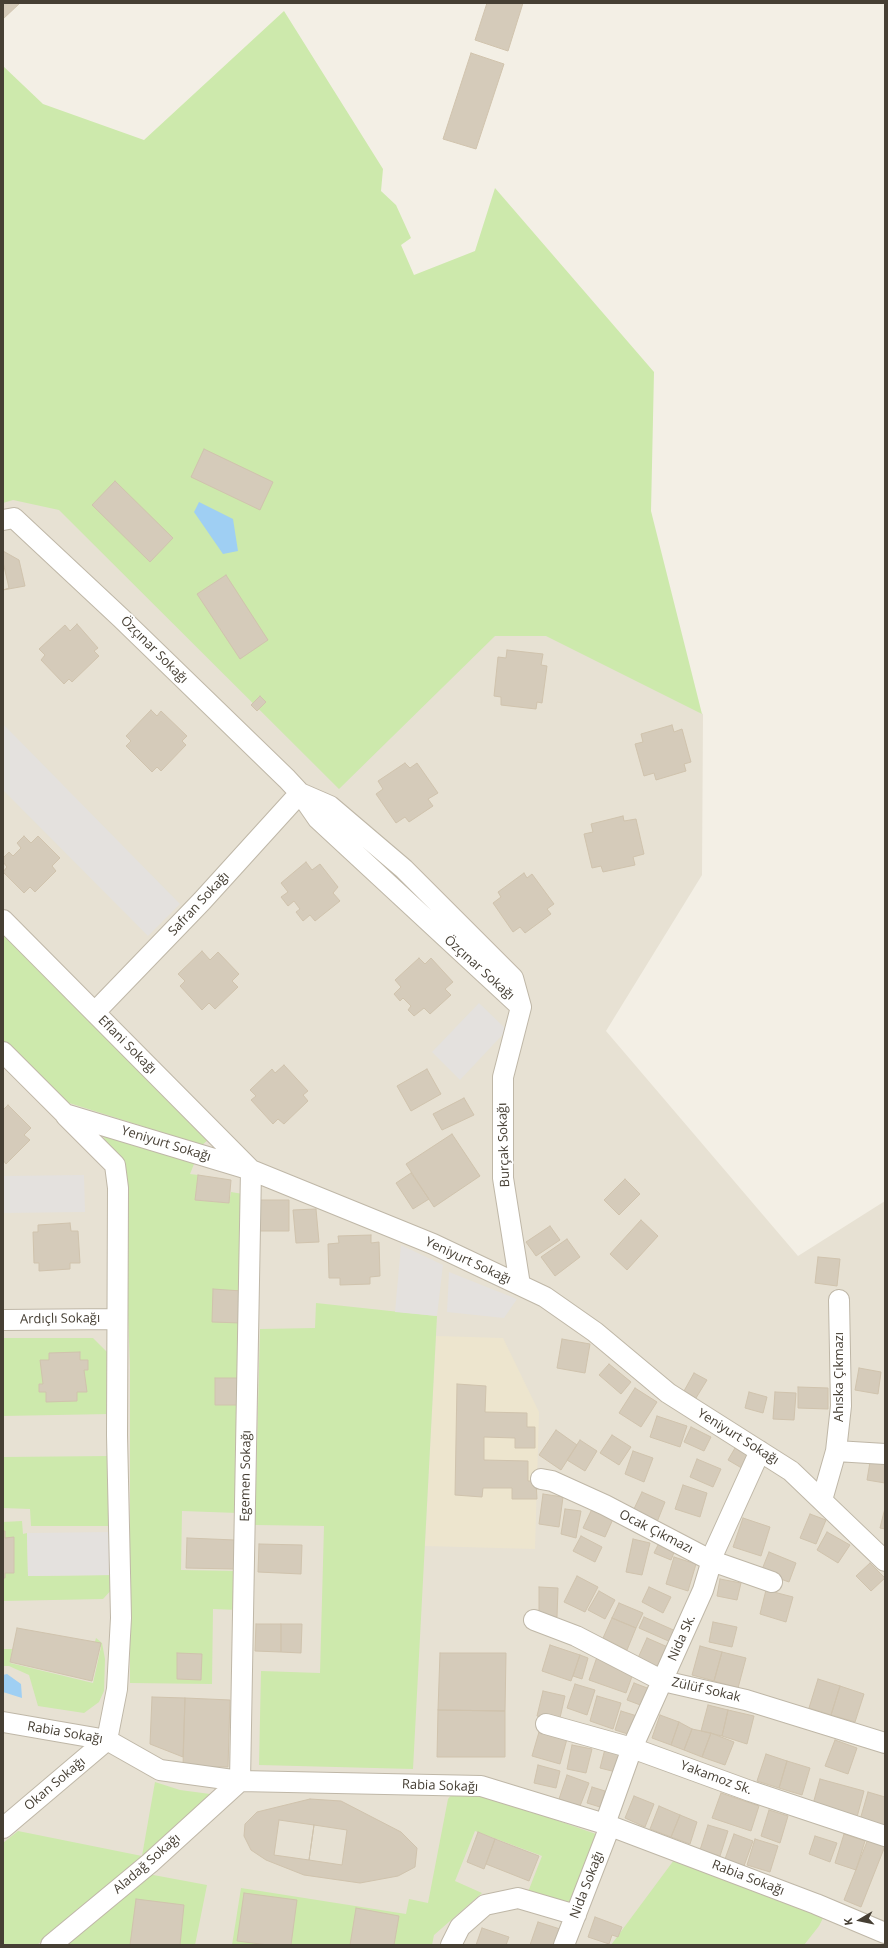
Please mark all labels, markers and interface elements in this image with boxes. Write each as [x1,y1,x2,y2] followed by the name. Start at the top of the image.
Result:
[117,613,191,687] street label: Özçınar Sokağı
[165,869,233,939] street label: Safran Sokağı
[441,932,517,1004] street label: Özçınar Sokağı
[95,1013,159,1077] street label: Eflani Sokağı
[495,1102,513,1188] street label: Burçak Sokağı
[119,1123,213,1165] street label: Yeniyurt Sokağı
[423,1234,513,1288] street label: Yeniyurt Sokağı
[20,1311,100,1327] street label: Ardıçlı Sokağı
[831,1332,847,1422] street label: Ahıska Çıkmazı
[694,1406,782,1468] street label: Yeniyurt Sokağı
[237,1430,255,1522] street label: Egemen Sokağı
[617,1507,695,1557] street label: Ocak Çıkmazı
[665,1612,699,1664] street label: Nida Sk.
[670,1674,742,1706] street label: Zülüf Sokak
[26,1719,104,1747] street label: Rabia Sokağı
[21,1754,89,1814] street label: Okan Sokağı
[678,1758,754,1798] street label: Yakamoz Sk.
[402,1777,478,1795] street label: Rabia Sokağı
[110,1831,184,1897] street label: Aladağ Sokağı
[567,1849,607,1921] street label: Nida Sokağı
[710,1857,786,1899] street label: Rabia Sokağı
[840,1900,880,1940] north arrow
[840,1917,856,1927] text: K

